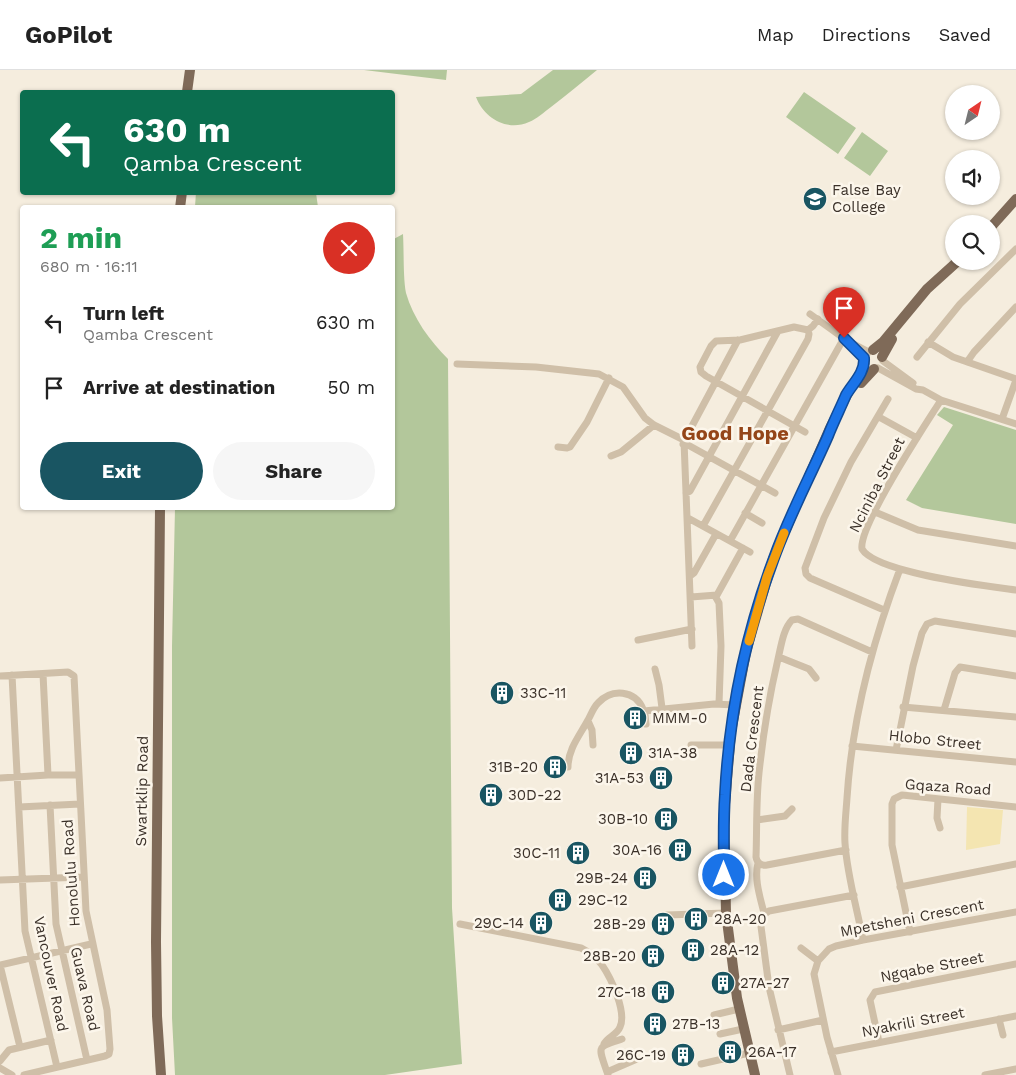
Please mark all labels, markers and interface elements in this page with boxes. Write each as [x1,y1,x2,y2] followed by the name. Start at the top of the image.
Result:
[25,21,112,49] text: GoPilot
[757,24,794,45] text: Map
[822,24,911,45] text: Directions
[939,24,991,45] text: Saved
[945,85,1000,140] north arrow
[945,85,1000,270] map controls
[123,109,231,151] text: 630 m
[40,110,105,175] icon: left
[945,150,1000,205] button: sound
[123,151,302,176] text: Qamba Crescent
[832,181,901,216] place label: False Bay College
[802,186,828,212] school or university icon: False Bay College
[945,215,1000,270] button: search
[40,220,122,255] text: 2 min
[323,222,375,274] button: close
[40,257,138,276] text: 680 m · 16:11
[823,287,865,338] pin
[830,294,858,322] icon: arrive
[83,302,164,325] text: Turn left
[40,309,68,337] icon: left
[316,311,375,334] text: 630 m
[83,325,213,344] text: Qamba Crescent
[40,374,68,402] icon: arrive
[83,376,275,399] text: Arrive at destination
[328,376,375,399] text: 50 m
[681,421,789,445] district label: Good Hope
[845,434,909,536] street label: Nciniba Street
[40,442,203,500] button: Exit
[213,442,375,500] button: Share
[489,680,515,706] building icon: 33C-11
[520,684,566,702] place label: 33C-11
[737,684,768,793] street label: Dada Crescent
[622,705,648,731] building icon: MMM-0
[652,709,707,727] place label: MMM-0
[888,726,983,754] street label: Hlobo Street
[132,736,152,846] street label: Swartklip Road
[618,740,644,766] building icon: 31A-38
[648,744,698,762] place label: 31A-38
[542,754,568,780] building icon: 31B-20
[488,758,538,776] place label: 31B-20
[648,765,674,791] building icon: 31A-53
[595,769,644,787] place label: 31A-53
[904,775,992,799] street label: Gqaza Road
[478,782,504,808] building icon: 30D-22
[508,786,561,804] place label: 30D-22
[653,806,679,832] building icon: 30B-10
[598,810,648,828] place label: 30B-10
[58,819,84,927] street label: Honolulu Road
[667,837,693,863] building icon: 30A-16
[565,840,591,866] building icon: 30C-11
[612,841,662,859] place label: 30A-16
[513,844,560,862] place label: 30C-11
[697,848,749,900] position arrow
[632,865,658,891] building icon: 29B-24
[576,869,628,887] place label: 29B-24
[547,887,573,913] building icon: 29C-12
[578,891,628,909] place label: 29C-12
[838,895,986,941] street label: Mpetsheni Crescent
[683,906,709,932] building icon: 28A-20
[528,910,554,936] building icon: 29C-14
[714,910,767,928] place label: 28A-20
[650,911,676,937] building icon: 28B-29
[474,914,524,932] place label: 29C-14
[30,915,72,1033] street label: Vancouver Road
[593,915,646,933] place label: 28B-29
[680,937,706,963] building icon: 28A-12
[710,941,759,959] place label: 28A-12
[640,943,666,969] building icon: 28B-20
[67,945,103,1033] street label: Guava Road
[583,947,636,965] place label: 28B-20
[879,948,986,986] street label: Ngqabe Street
[710,970,736,996] building icon: 27A-27
[740,974,790,992] place label: 27A-27
[650,979,676,1005] building icon: 27C-18
[597,983,646,1001] place label: 27C-18
[860,1003,967,1041] street label: Nyakrili Street
[642,1011,668,1037] building icon: 27B-13
[672,1015,720,1033] place label: 27B-13
[717,1039,743,1065] building icon: 26A-17
[670,1042,696,1068] building icon: 26C-19
[748,1043,797,1061] place label: 26A-17
[616,1046,666,1064] place label: 26C-19

